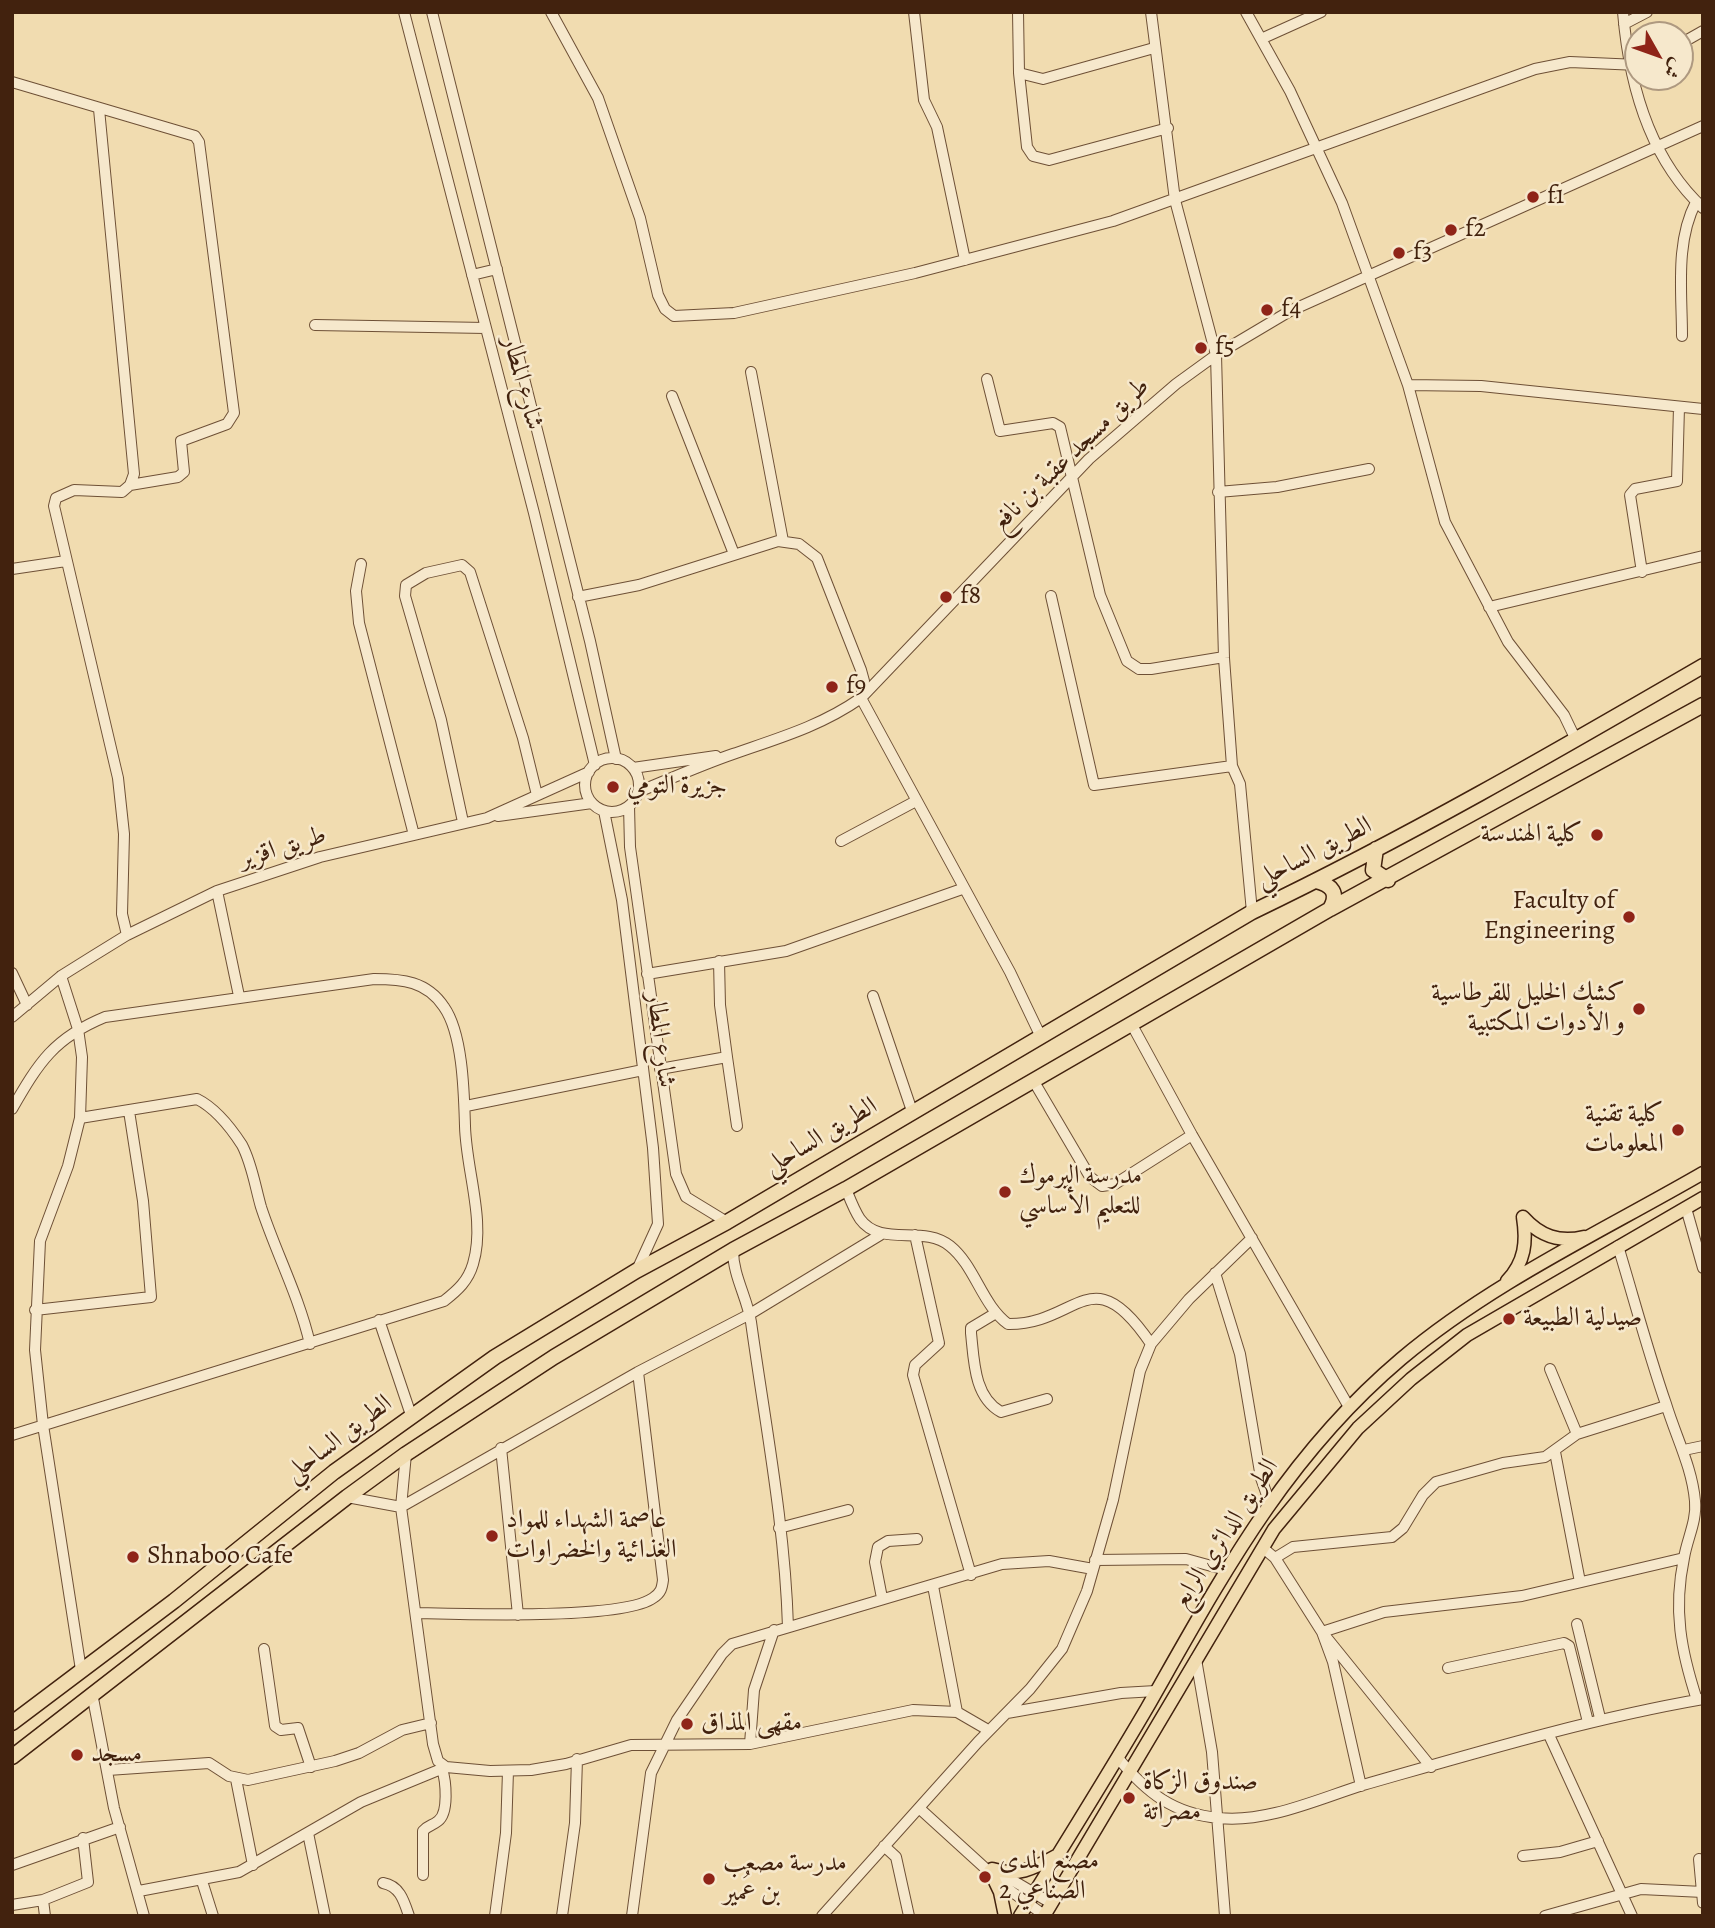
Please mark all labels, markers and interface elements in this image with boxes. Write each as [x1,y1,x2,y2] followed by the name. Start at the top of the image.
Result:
[1624,21,1694,91] north arrow
[1658,53,1690,84] text: ش
[1547,181,1564,213] place label: f1
[1525,189,1541,205] marker: f1
[1465,214,1486,246] place label: f2
[1443,222,1459,238] marker: f2
[1413,237,1432,269] place label: f3
[1391,245,1407,261] marker: f3
[1281,294,1301,326] place label: f4
[1259,302,1275,318] marker: f4
[1215,332,1235,364] place label: f5
[495,333,549,433] street label: شارع المطار
[1193,340,1209,356] marker: f5
[985,371,1157,539] street label: طريق مسجد عقبة بن نافع
[960,581,981,613] place label: f8
[938,589,954,605] marker: f8
[846,671,866,703] place label: f9
[824,679,840,695] marker: f9
[627,771,727,803] place label: جزيرة التومي
[605,779,621,795] marker: جزيرة التومي
[1251,810,1377,896] street label: الطريق الساحلي
[1480,819,1583,851] place label: كلية الهندسة
[236,820,330,876] street label: طريق اقزير
[1589,827,1605,843] marker: كلية الهندسة
[1484,886,1615,948] place label: Faculty of Engineering
[1621,909,1637,925] marker: Faculty of Engineering
[1431,978,1625,1040] place label: كشك الخليل للقرطاسية و الأدوات المكتبية
[639,991,681,1089] street label: شارع المطار
[1631,1001,1647,1017] marker: كشك الخليل للقرطاسية و الأدوات المكتبية
[759,1091,883,1183] street label: الطريق الساحلي
[1585,1099,1664,1160] place label: كلية تقنية المعلومات
[1670,1122,1686,1138] marker: كلية تقنية المعلومات
[1019,1161,1142,1222] place label: مدرسة اليرموك للتعليم الأساسي
[997,1184,1013,1200] marker: مدرسة اليرموك للتعليم الأساسي
[1523,1303,1642,1335] place label: صيدلية الطبيعة
[1501,1311,1517,1327] marker: صيدلية الطبيعة
[279,1389,399,1489] street label: الطريق الساحلي
[1166,1453,1286,1615] street label: الطريق الدائري الرابع
[506,1505,677,1566] place label: عاصمة الشهداء للمواد الغذائية والخضراوات
[484,1528,500,1544] marker: عاصمة الشهداء للمواد الغذائية والخضراوات
[147,1541,293,1573] place label: Shnaboo Cafe
[125,1549,141,1565] marker: Shnaboo Cafe
[701,1708,802,1740] place label: مقهى المذاق
[679,1716,695,1732] marker: مقهى المذاق
[91,1739,142,1771] place label: مسجد
[69,1747,85,1763] marker: مسجد
[1143,1767,1258,1828] place label: صندوق الزكاة مصراتة
[1121,1790,1137,1806] marker: صندوق الزكاة مصراتة
[999,1846,1099,1908] place label: مصنع المدى الصناعي 2
[723,1848,847,1910] place label: مدرسة مصعب بن عُمير
[977,1869,993,1885] marker: مصنع المدى الصناعي 2
[701,1871,717,1887] marker: مدرسة مصعب بن عُمير

